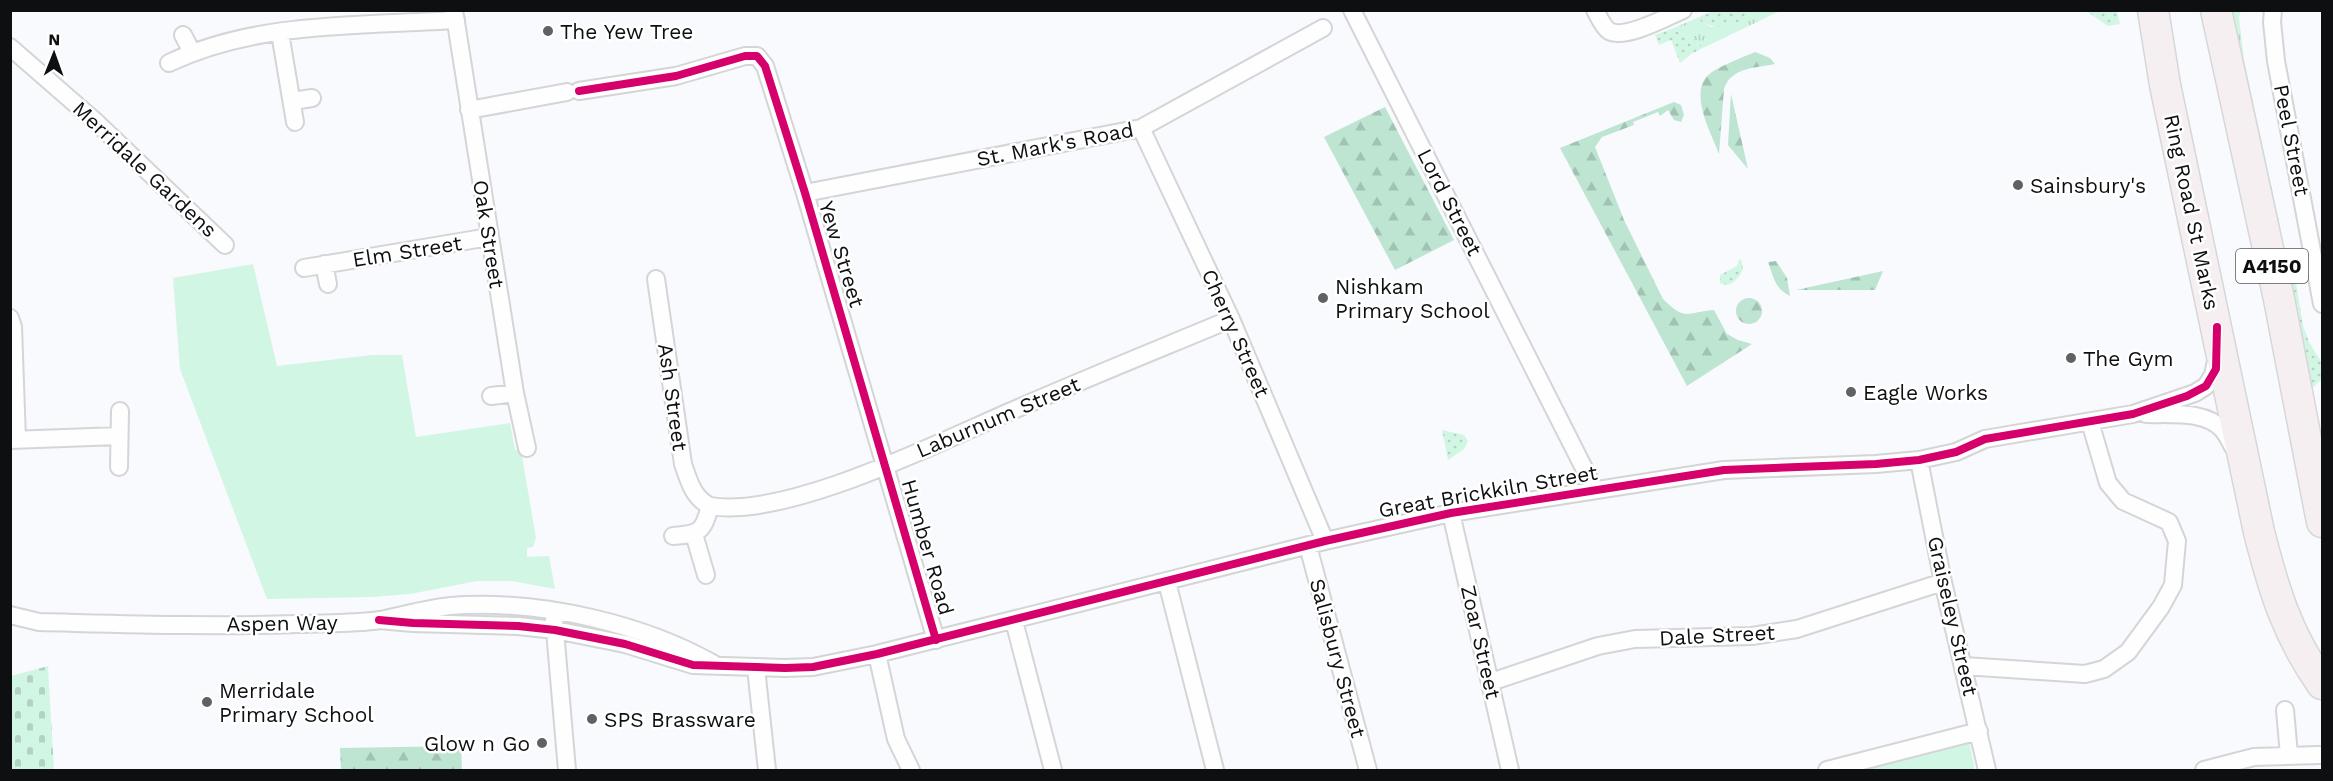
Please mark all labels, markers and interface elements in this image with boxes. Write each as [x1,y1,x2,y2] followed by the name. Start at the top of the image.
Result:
[560,19,693,44] place label: The Yew Tree
[24,24,84,84] north arrow
[541,24,555,38] marker: The Yew Tree
[48,30,60,49] text: N
[2269,82,2315,198] street label: Peel Street
[68,96,222,242] street label: Merridale Gardens
[2159,112,2225,312] street label: Ring Road St Marks
[974,117,1136,171] street label: St. Mark's Road
[1412,144,1488,260] street label: Lord Street
[2030,173,2146,198] place label: Sainsbury's
[468,178,510,290] street label: Oak Street
[2011,178,2025,192] marker: Sainsbury's
[814,198,870,310] street label: Yew Street
[351,230,464,272] street label: Elm Street
[2236,249,2308,283] road number: A4150
[1197,265,1275,401] street label: Cherry Street
[1335,274,1490,323] place label: Nishkam Primary School
[1316,291,1330,305] marker: Nishkam Primary School
[653,342,693,453] street label: Ash Street
[2083,346,2173,371] place label: The Gym
[2064,351,2078,365] marker: The Gym
[912,371,1084,463] street label: Laburnum Street
[1863,380,1988,405] place label: Eagle Works
[1844,385,1858,399] marker: Eagle Works
[1377,459,1600,523] street label: Great Brickkiln Street
[897,476,959,618] street label: Humber Road
[1923,534,1984,698] street label: Graiseley Street
[1305,576,1371,740] street label: Salisbury Street
[1456,583,1506,701] street label: Zoar Street
[226,610,338,636] street label: Aspen Way
[1658,619,1776,651] street label: Dale Street
[219,678,374,727] place label: Merridale Primary School
[200,695,214,709] marker: Merridale Primary School
[604,707,756,732] place label: SPS Brassware
[585,712,599,726] marker: SPS Brassware
[424,731,530,756] place label: Glow n Go
[535,736,549,750] marker: Glow n Go

